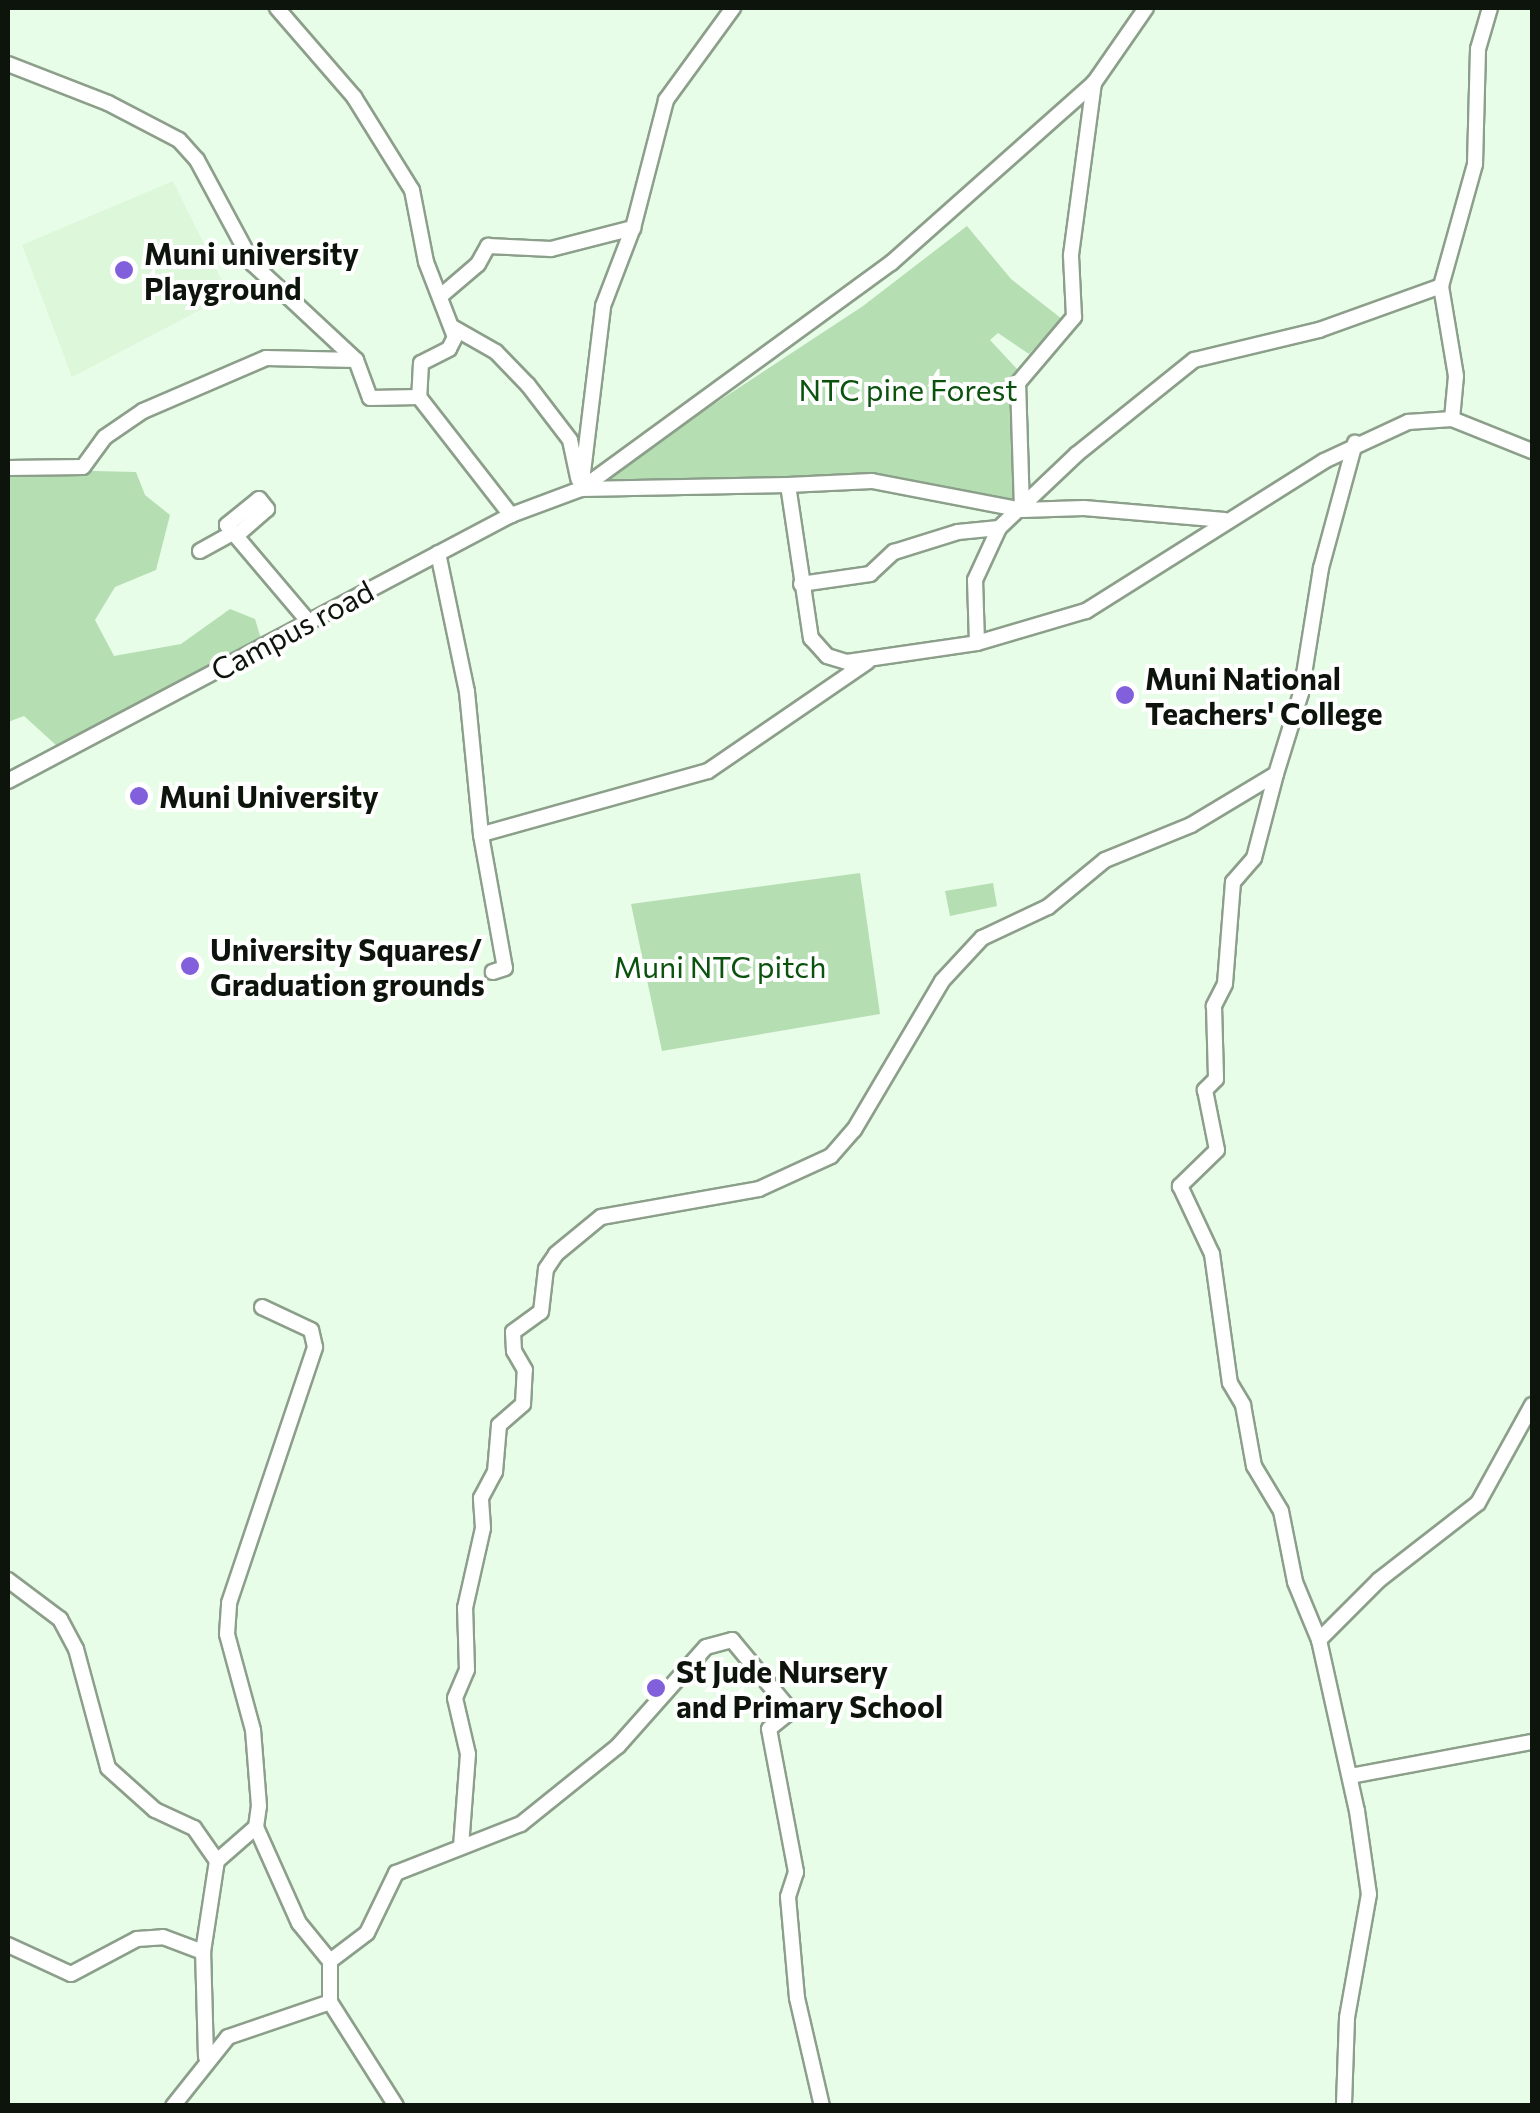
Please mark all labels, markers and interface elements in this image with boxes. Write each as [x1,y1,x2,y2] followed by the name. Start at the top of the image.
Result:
[144,235,359,306] place label: Muni university Playground
[113,259,135,281] marker: Muni university Playground
[798,371,1018,407] park label: NTC pine Forest
[205,572,379,688] street label: Campus road
[1145,660,1382,730] place label: Muni National Teachers' College
[1114,684,1136,706] marker: Muni National Teachers' College
[159,778,379,814] place label: Muni University
[128,785,150,807] marker: Muni University
[210,931,485,1002] place label: University Squares/ Graduation grounds
[614,948,826,984] park label: Muni NTC pitch
[179,955,201,977] marker: University Squares/ Graduation grounds
[676,1653,943,1724] place label: St Jude Nursery and Primary School
[645,1677,667,1699] marker: St Jude Nursery and Primary School

